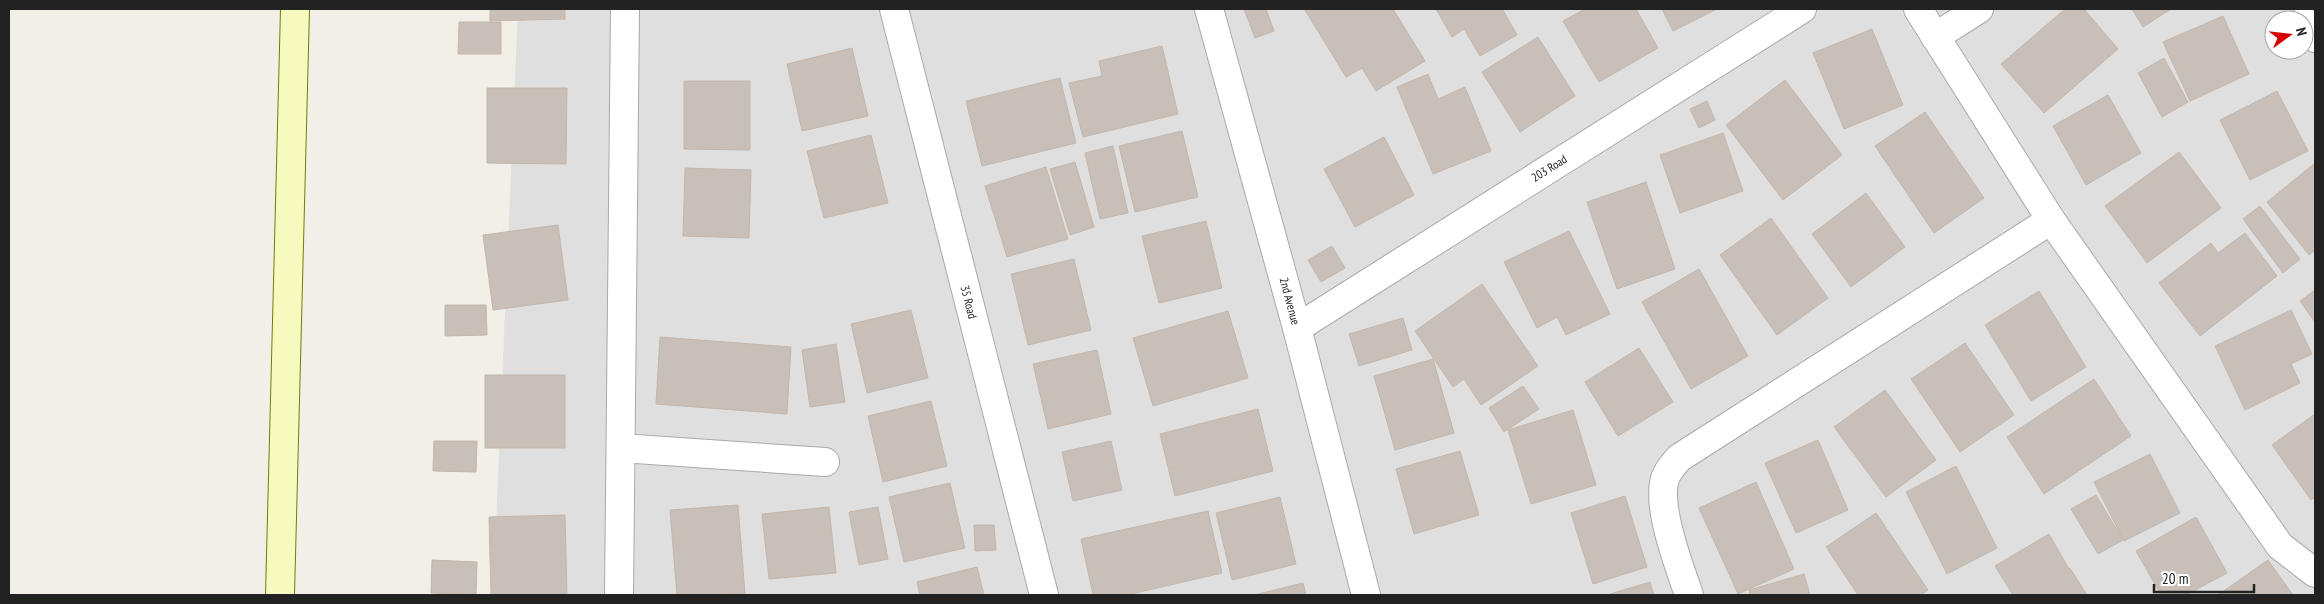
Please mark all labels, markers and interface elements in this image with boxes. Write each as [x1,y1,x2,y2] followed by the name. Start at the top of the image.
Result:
[2264,10,2314,60] north arrow
[2292,26,2311,38] text: N
[1528,151,1570,185] street label: 203 Road
[1276,276,1304,326] street label: 2nd Avenue
[958,284,980,320] street label: 35 Road
[2154,562,2254,594] scale bar
[2162,569,2188,588] text: 20 m

